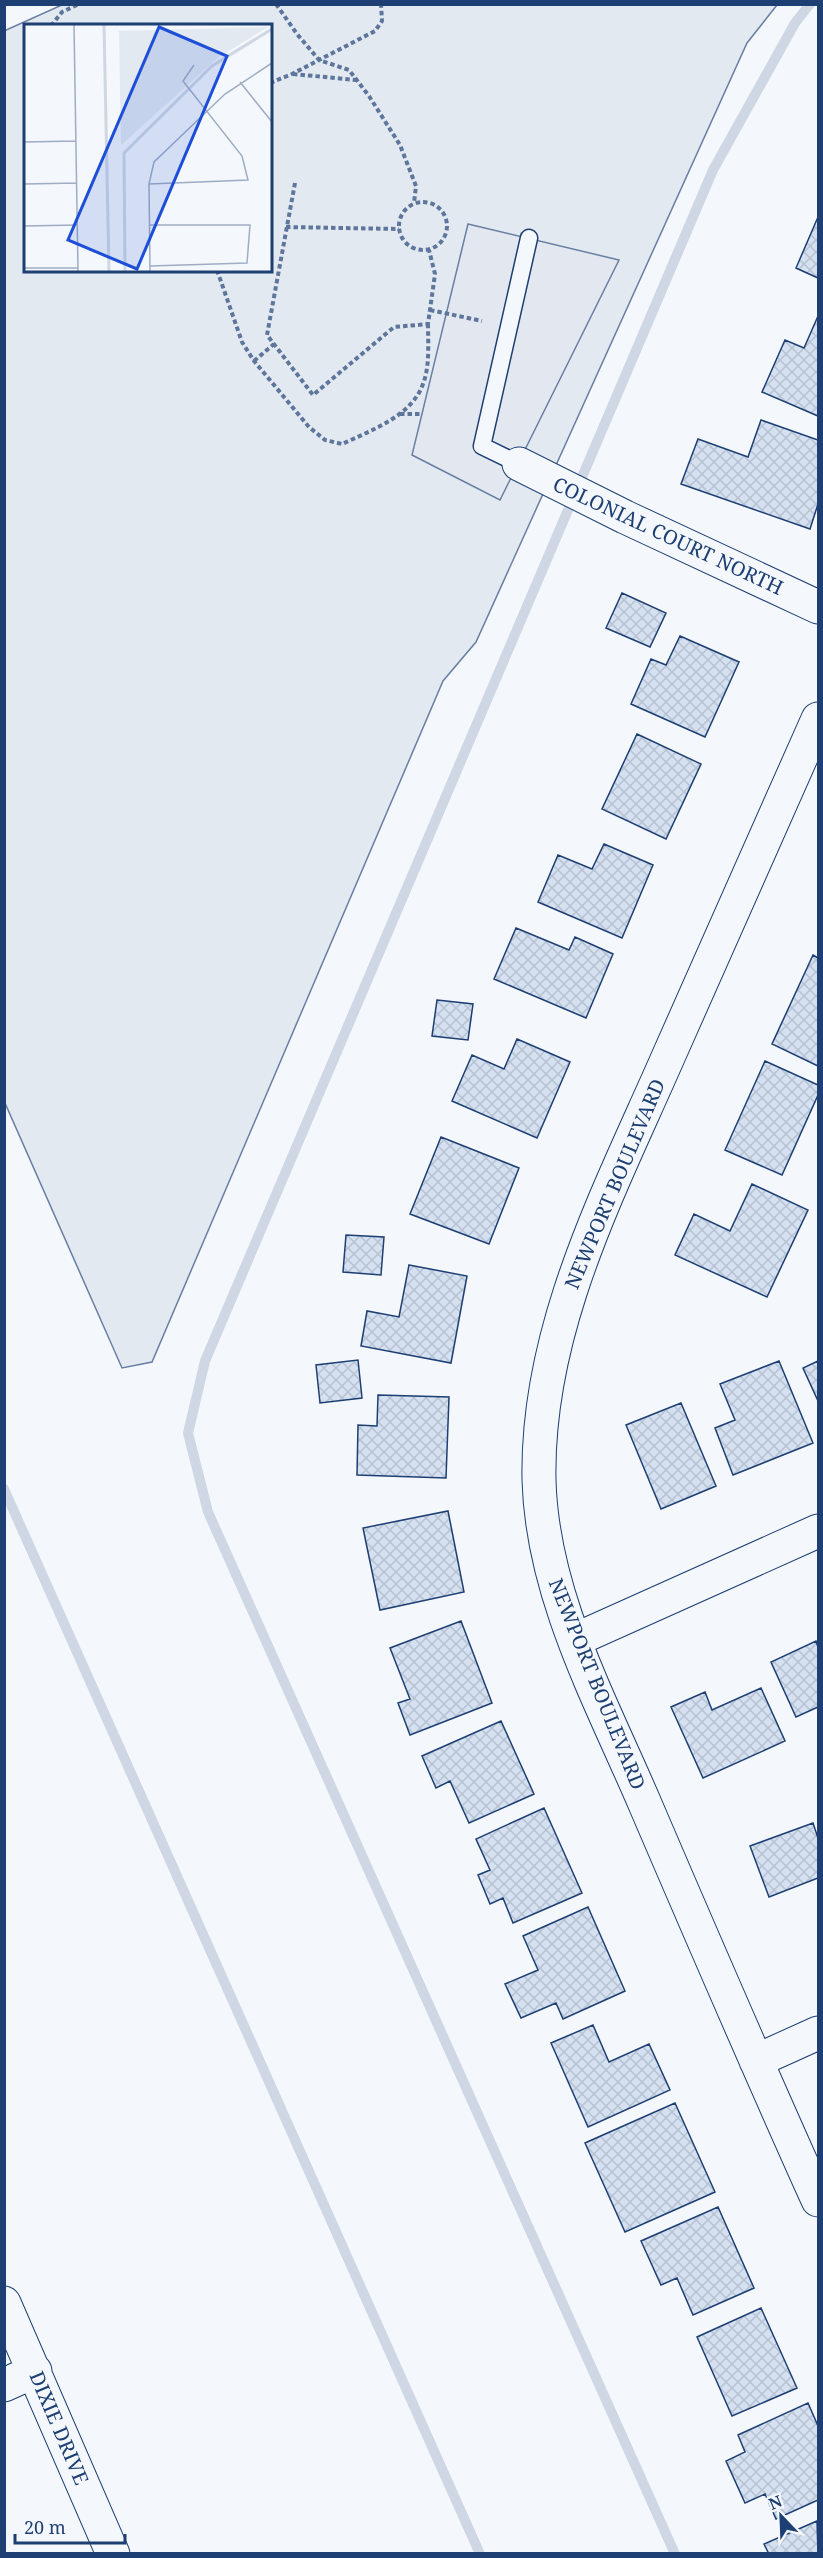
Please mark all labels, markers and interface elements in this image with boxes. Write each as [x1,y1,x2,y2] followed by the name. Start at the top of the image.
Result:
[24,24,272,272] inset map
[549,470,788,601] street label: COLONIAL COURT NORTH
[558,1075,671,1293] street label: NEWPORT BOULEVARD
[543,1574,652,1794] street label: NEWPORT BOULEVARD
[23,2367,96,2489] street label: DIXIE DRIVE
[751,2486,811,2546] north arrow
[765,2489,786,2515] text: N
[15,2507,124,2545] scale bar
[24,2515,66,2539] text: 20 m

